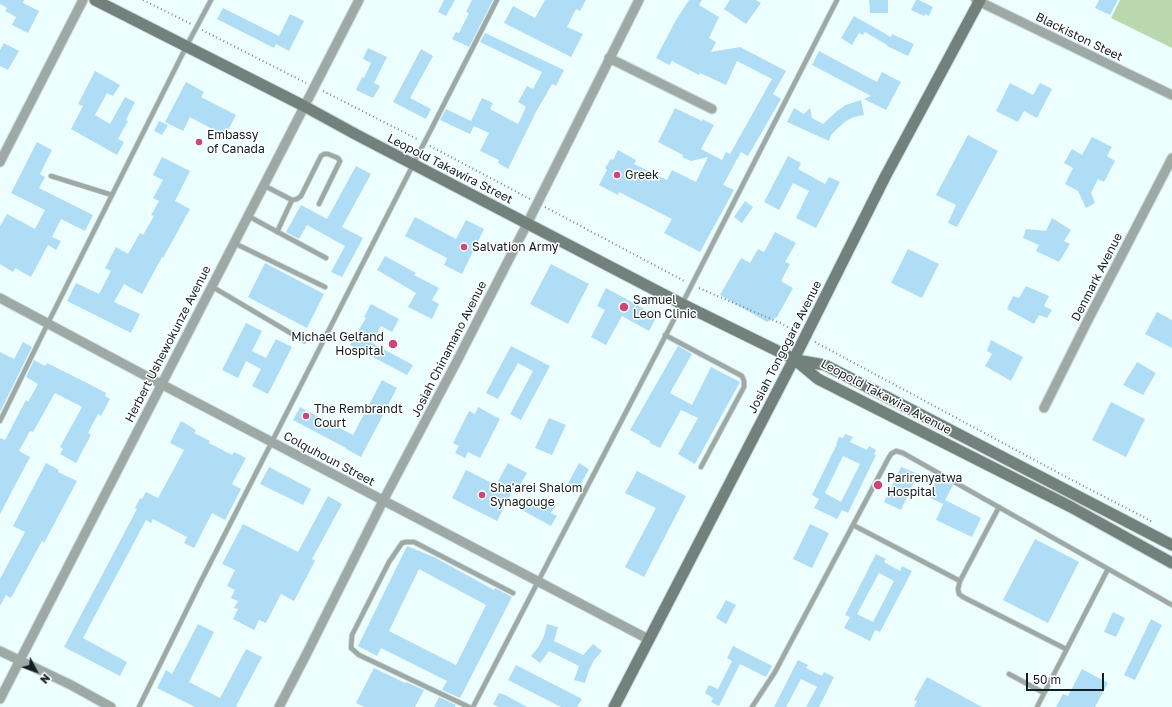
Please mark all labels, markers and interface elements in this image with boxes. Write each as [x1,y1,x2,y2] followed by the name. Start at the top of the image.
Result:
[1033,10,1125,64] street label: Blackiston Steet
[207,128,265,156] place label: Embassy of Canada
[385,131,515,207] street label: Leopold Takawira Street
[194,137,204,147] marker: Embassy of Canada
[625,168,659,182] place label: Greek
[612,170,622,180] marker: Greek
[1069,231,1125,323] street label: Denmark Avenue
[472,240,558,254] place label: Salvation Army
[459,242,469,252] marker: Salvation Army
[122,263,214,425] street label: Herbert Ushewokunze Avenue
[745,278,825,416] street label: Josiah Tongogara Avenue
[408,279,490,419] street label: Josiah Chinamano Avenue
[633,293,697,321] place label: Samuel Leon Clinic
[618,301,630,313] marker: Samuel Leon Clinic
[291,330,384,358] place label: Michael Gelfand Hospital
[387,338,399,350] marker: Michael Gelfand Hospital
[818,356,954,438] street label: Leopold Takawira Avenue
[314,402,403,430] place label: The Rembrandt Court
[301,411,311,421] marker: The Rembrandt Court
[281,429,377,489] street label: Colquhoun Street
[887,471,962,499] place label: Parirenyatwa Hospital
[872,479,884,491] marker: Parirenyatwa Hospital
[490,481,582,509] place label: Sha'arei Shalom Synagouge
[477,490,487,500] marker: Sha'arei Shalom Synagouge
[16,651,56,691] north arrow
[1028,665,1106,691] scale bar
[38,672,53,687] text: N
[1033,672,1061,687] text: 50 m

